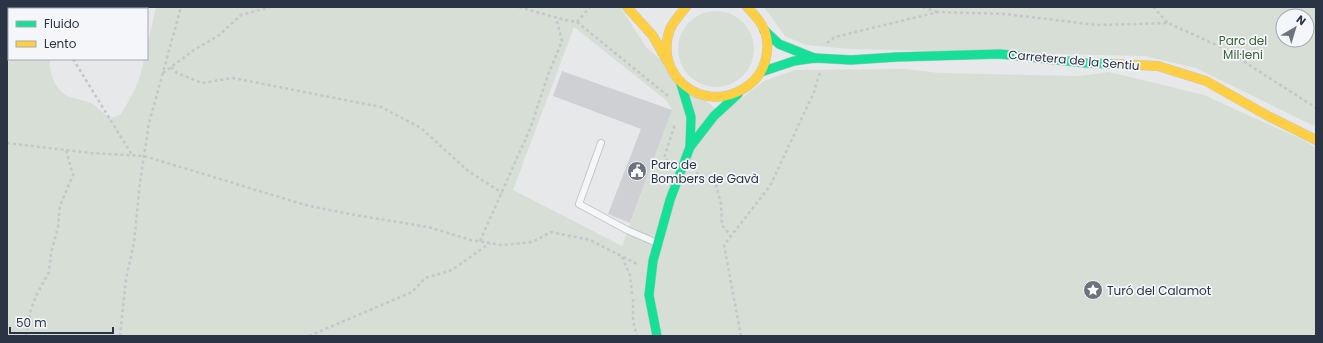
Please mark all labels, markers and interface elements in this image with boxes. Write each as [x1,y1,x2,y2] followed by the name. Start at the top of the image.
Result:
[8,8,148,60] legend
[1275,8,1315,48] north arrow
[1293,11,1309,29] text: N
[44,15,80,32] text: Fluido
[1219,32,1267,63] park label: Parc del Mil·leni
[44,35,77,52] text: Lento
[1008,46,1140,74] street label: Carretera de la Sentiu
[651,156,759,187] place label: Parc de Bombers de Gavà
[626,160,648,182] public building icon: Parc de Bombers de Gavà
[1082,279,1104,301] place icon: Turó del Calamot
[1107,282,1211,299] place label: Turó del Calamot
[10,309,113,335] scale bar
[16,314,47,331] text: 50 m

